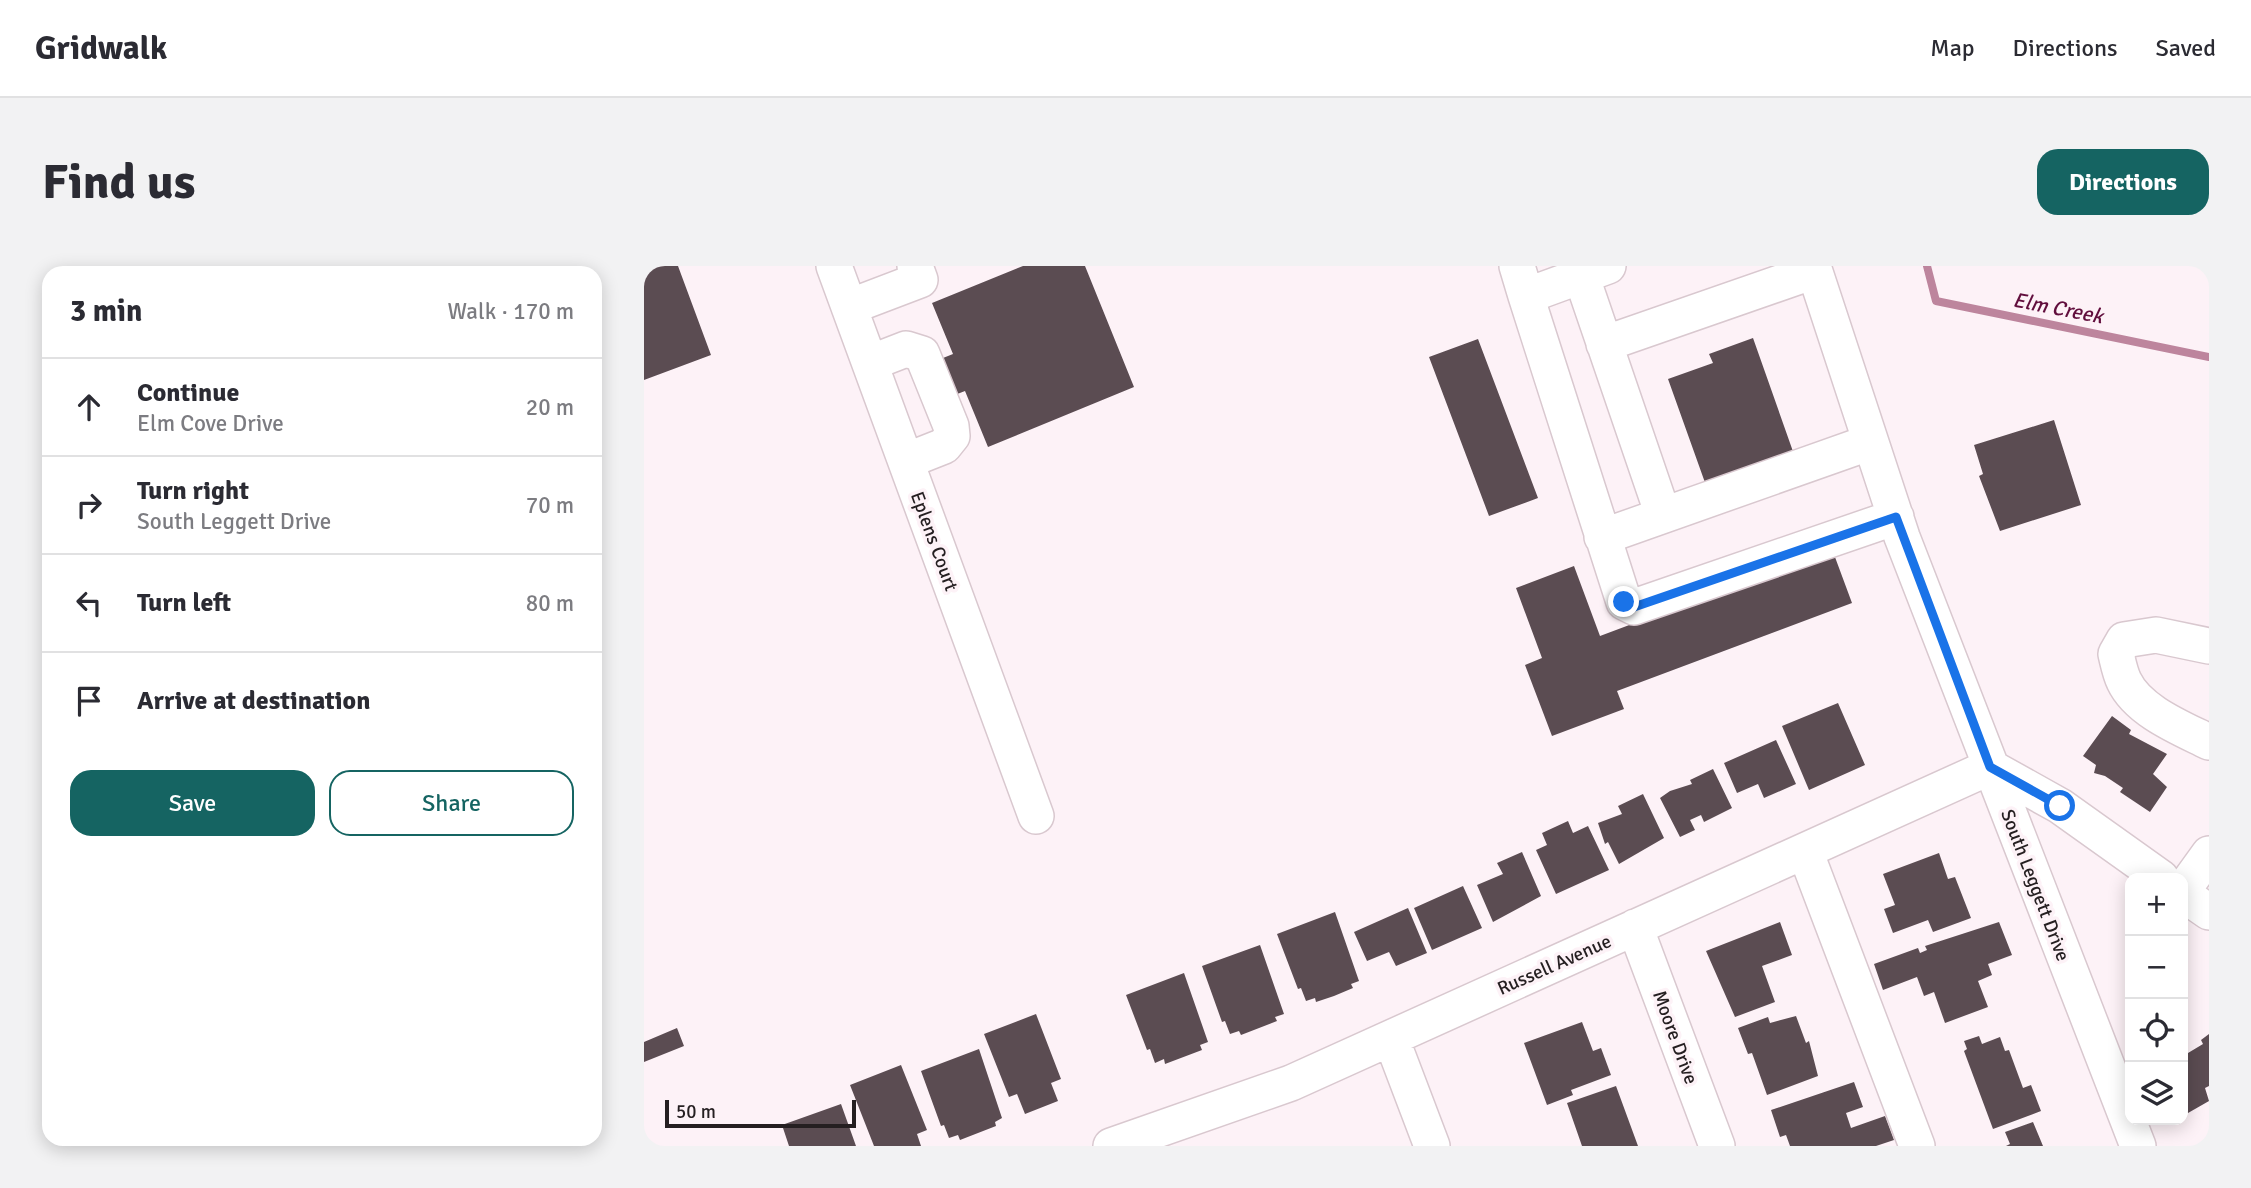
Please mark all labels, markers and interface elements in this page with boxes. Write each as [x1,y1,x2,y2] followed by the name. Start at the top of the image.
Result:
[35,28,167,69] text: Gridwalk
[1930,33,1975,63] text: Map
[2013,33,2118,63] text: Directions
[2156,33,2216,63] text: Saved
[2037,149,2209,215] button: Directions
[42,152,195,212] text: Find us
[2011,287,2108,330] water label: Elm Creek
[70,293,142,330] text: 3 min
[448,297,574,326] text: Walk · 170 m
[137,377,239,409] text: Continue
[70,388,108,426] icon: ahead
[526,393,574,422] text: 20 m
[137,409,284,438] text: Elm Cove Drive
[137,475,249,507] text: Turn right
[70,486,108,524] icon: right
[905,488,963,595] street label: Eplens Court
[526,491,574,520] text: 70 m
[137,507,331,536] text: South Leggett Drive
[70,584,108,622] icon: left
[1608,586,1639,617] route end
[137,587,231,619] text: Turn left
[526,589,574,618] text: 80 m
[70,682,108,720] icon: arrive
[137,685,370,717] text: Arrive at destination
[70,770,315,836] button: Save
[329,770,574,836] button: Share
[2044,790,2075,821] route start
[1995,806,2075,965] street label: South Leggett Drive
[2125,873,2188,1125] map controls
[2125,873,2188,936] button: +
[1494,929,1615,1001] street label: Russell Avenue
[2125,936,2188,999] button: −
[1647,987,1703,1087] street label: Moore Drive
[2125,999,2188,1062] button: locate
[2125,1062,2188,1125] button: layers
[665,1097,856,1129] scale bar
[676,1100,716,1124] text: 50 m

